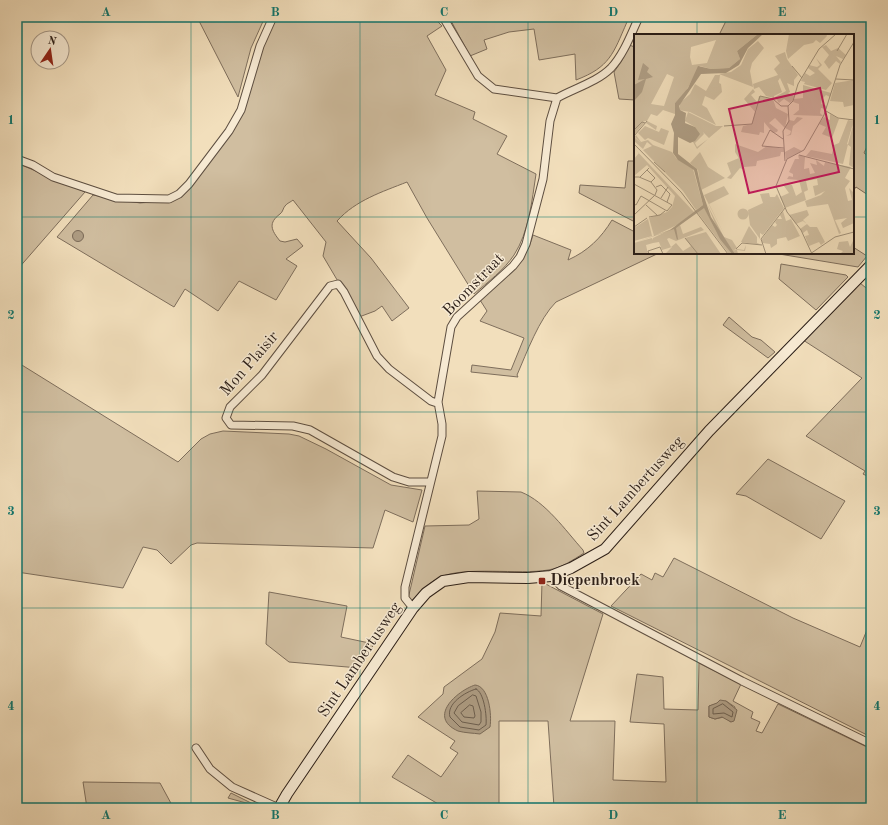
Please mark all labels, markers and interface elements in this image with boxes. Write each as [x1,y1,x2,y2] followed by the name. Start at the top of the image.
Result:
[101,6,111,19] text: A
[270,6,280,19] text: B
[440,6,448,19] text: C
[608,6,618,19] text: D
[778,6,787,19] text: E
[30,30,70,70] north arrow
[634,34,854,254] inset map
[47,35,58,48] text: N
[7,114,15,127] text: 1
[873,114,881,127] text: 1
[440,250,508,319] street label: Boomstraat
[7,309,15,322] text: 2
[873,309,881,322] text: 2
[218,328,282,399] street label: Mon Plaisir
[585,433,687,545] street label: Sint Lambertusweg
[7,505,15,518] text: 3
[873,505,881,518] text: 3
[550,573,640,589] place label: Diepenbroek
[537,576,547,586] marker: Diepenbroek
[316,599,405,720] street label: Sint Lambertusweg
[7,700,15,713] text: 4
[873,700,881,713] text: 4
[101,809,111,822] text: A
[270,809,280,822] text: B
[440,809,448,822] text: C
[608,809,618,822] text: D
[778,809,787,822] text: E

